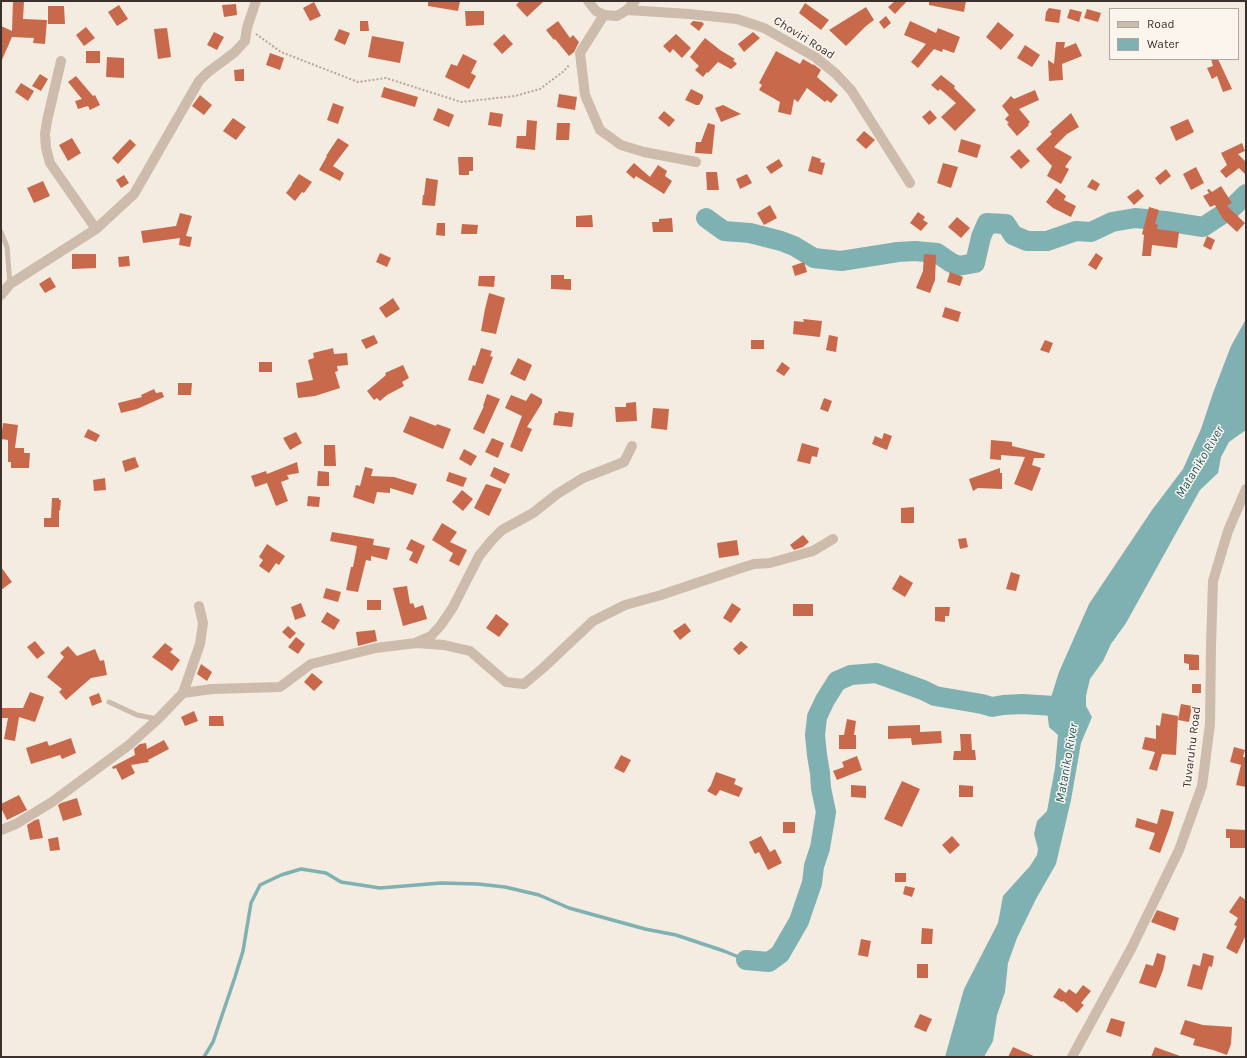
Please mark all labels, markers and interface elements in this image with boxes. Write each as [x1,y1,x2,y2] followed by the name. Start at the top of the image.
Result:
[1109,8,1239,60] legend
[771,14,837,62] street label: Choviri Road
[1147,17,1175,31] text: Road
[1147,37,1179,51] text: Water
[1173,423,1227,501] water label: Mataniko River
[1180,706,1204,788] street label: Tuvaruhu Road
[1052,722,1082,804] water label: Mataniko River

